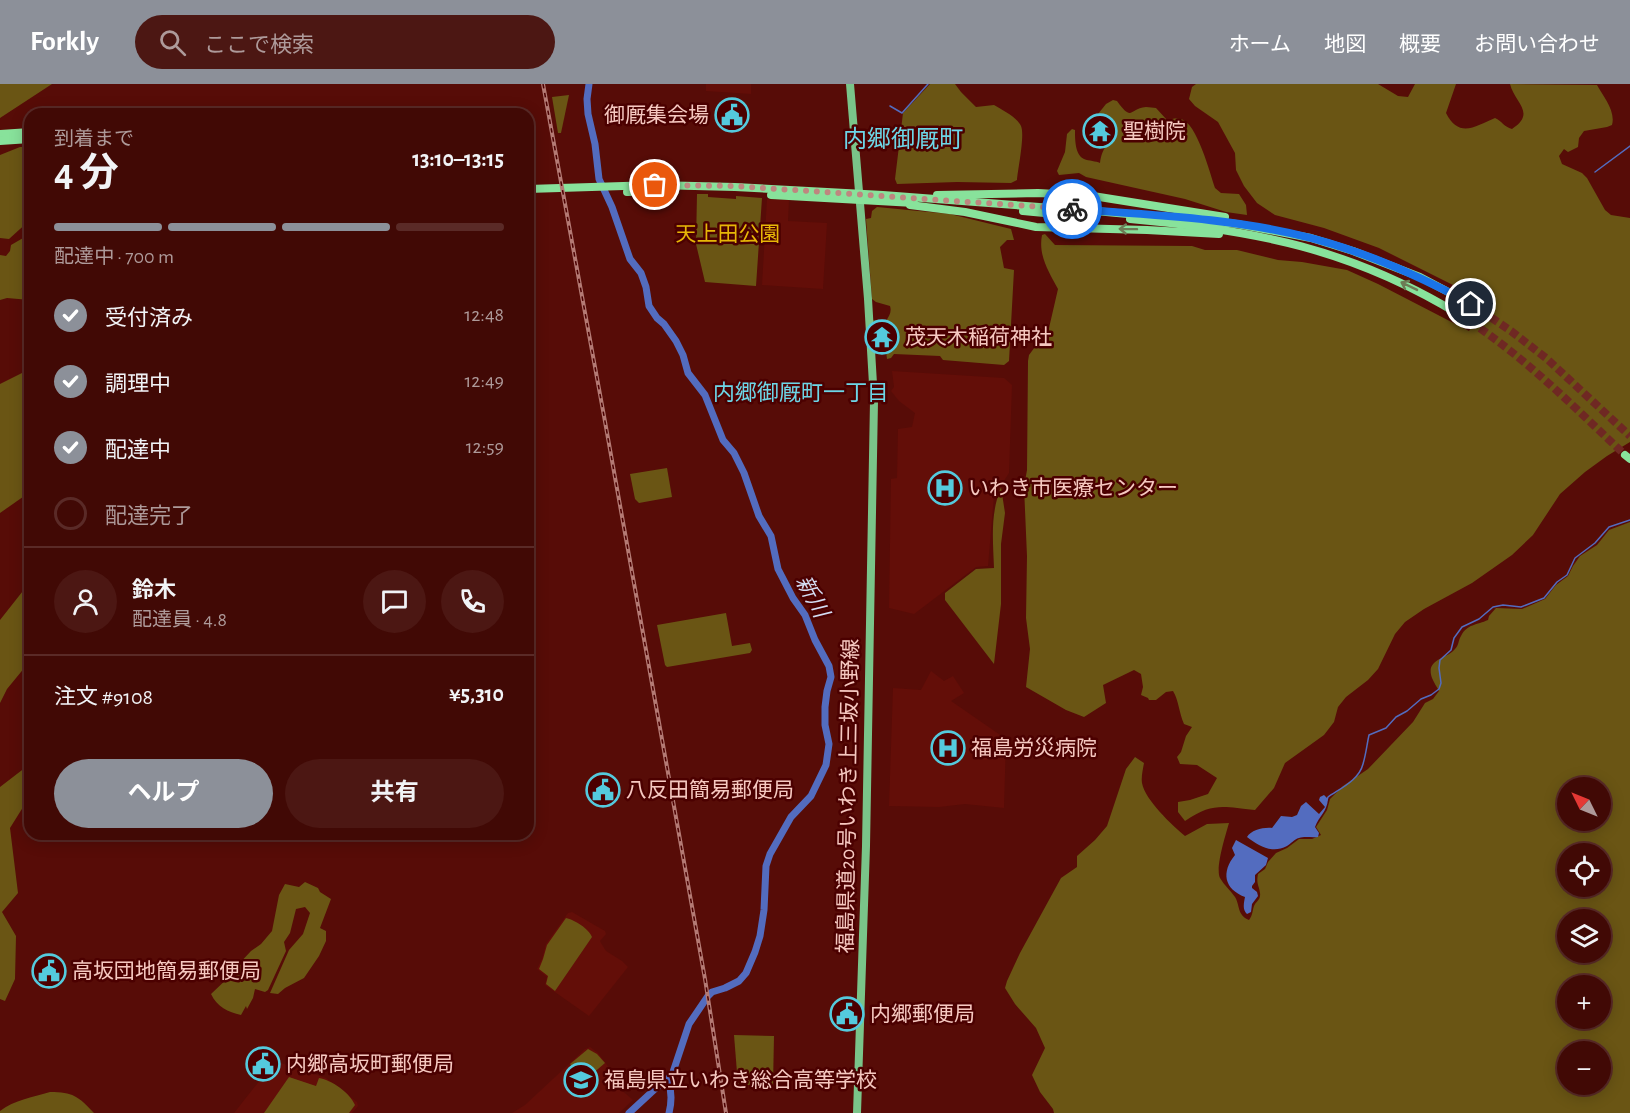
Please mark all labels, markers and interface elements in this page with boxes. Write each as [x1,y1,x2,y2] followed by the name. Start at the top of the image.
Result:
[135,15,555,69] search box
[156,26,189,59] icon: search
[30,28,99,56] text: Forkly
[204,34,314,56] text: ここで検索
[1229,34,1291,55] text: ホーム
[1324,34,1366,55] text: 地図
[1399,34,1441,55] text: 概要
[1474,34,1600,55] text: お問い合わせ
[714,97,750,133] public building icon: 御厩集会場
[604,104,709,126] place label: 御厩集会場
[1082,113,1118,149] temple icon: 聖樹院
[1123,120,1186,142] place label: 聖樹院
[843,126,963,152] district label: 内郷御厩町
[54,129,134,149] text: 到着まで
[412,148,504,170] text: 13:10–13:15
[54,154,119,193] text: 4 分
[629,159,680,210] pin
[638,168,671,201] icon: bag
[1042,179,1102,239] courier
[1056,193,1089,226] icon: bike
[676,223,781,245] park label: 天上田公園
[1118,223,1138,235] one-way arrow
[54,247,174,267] text: 配達中 · 700 m
[1445,278,1496,329] pin
[1401,280,1419,292] one-way arrow
[1454,287,1487,320] icon: home
[54,299,87,332] icon: check
[464,305,504,325] text: 12:48
[105,307,193,329] text: 受付済み
[864,319,900,355] temple icon: 茂天木稲荷神社
[905,326,1052,348] place label: 茂天木稲荷神社
[54,365,87,398] icon: check
[464,371,504,391] text: 12:49
[105,373,171,395] text: 調理中
[713,381,889,404] district label: 内郷御厩町一丁目
[54,431,87,464] icon: check
[466,437,504,457] text: 12:59
[105,439,171,461] text: 配達中
[927,470,963,506] hospital icon: いわき市医療センター
[968,477,1178,499] place label: いわき市医療センター
[105,505,193,527] text: 配達完了
[54,570,117,633] button: person
[363,570,426,633] button: chat
[441,570,504,633] button: phone
[792,571,834,623] water label: 新川
[132,579,176,601] text: 鈴木
[132,610,227,630] text: 配達員 · 4.8
[834,639,862,953] street label: 福島県道20号いわき上三坂小野線
[449,683,504,705] text: ¥5,310
[54,686,153,708] text: 注文 #9108
[930,730,966,766] hospital icon: 福島労災病院
[971,737,1097,759] place label: 福島労災病院
[54,759,273,828] button: ヘルプ
[285,759,504,828] button: 共有
[585,772,621,808] public building icon: 八反田簡易郵便局
[1557,777,1611,831] north arrow
[1557,777,1611,1095] map controls
[626,779,794,801] place label: 八反田簡易郵便局
[1557,843,1611,897] button: locate
[1557,909,1611,963] button: layers
[31,953,67,989] public building icon: 高坂団地簡易郵便局
[72,960,261,982] place label: 高坂団地簡易郵便局
[1557,975,1611,1029] button: +
[829,996,865,1032] public building icon: 内郷郵便局
[870,1003,975,1025] place label: 内郷郵便局
[1557,1041,1611,1095] button: −
[245,1046,281,1082] public building icon: 内郷高坂町郵便局
[286,1053,454,1075] place label: 内郷高坂町郵便局
[563,1062,599,1098] school or university icon: 福島県立いわき総合高等学校
[604,1069,877,1091] place label: 福島県立いわき総合高等学校

